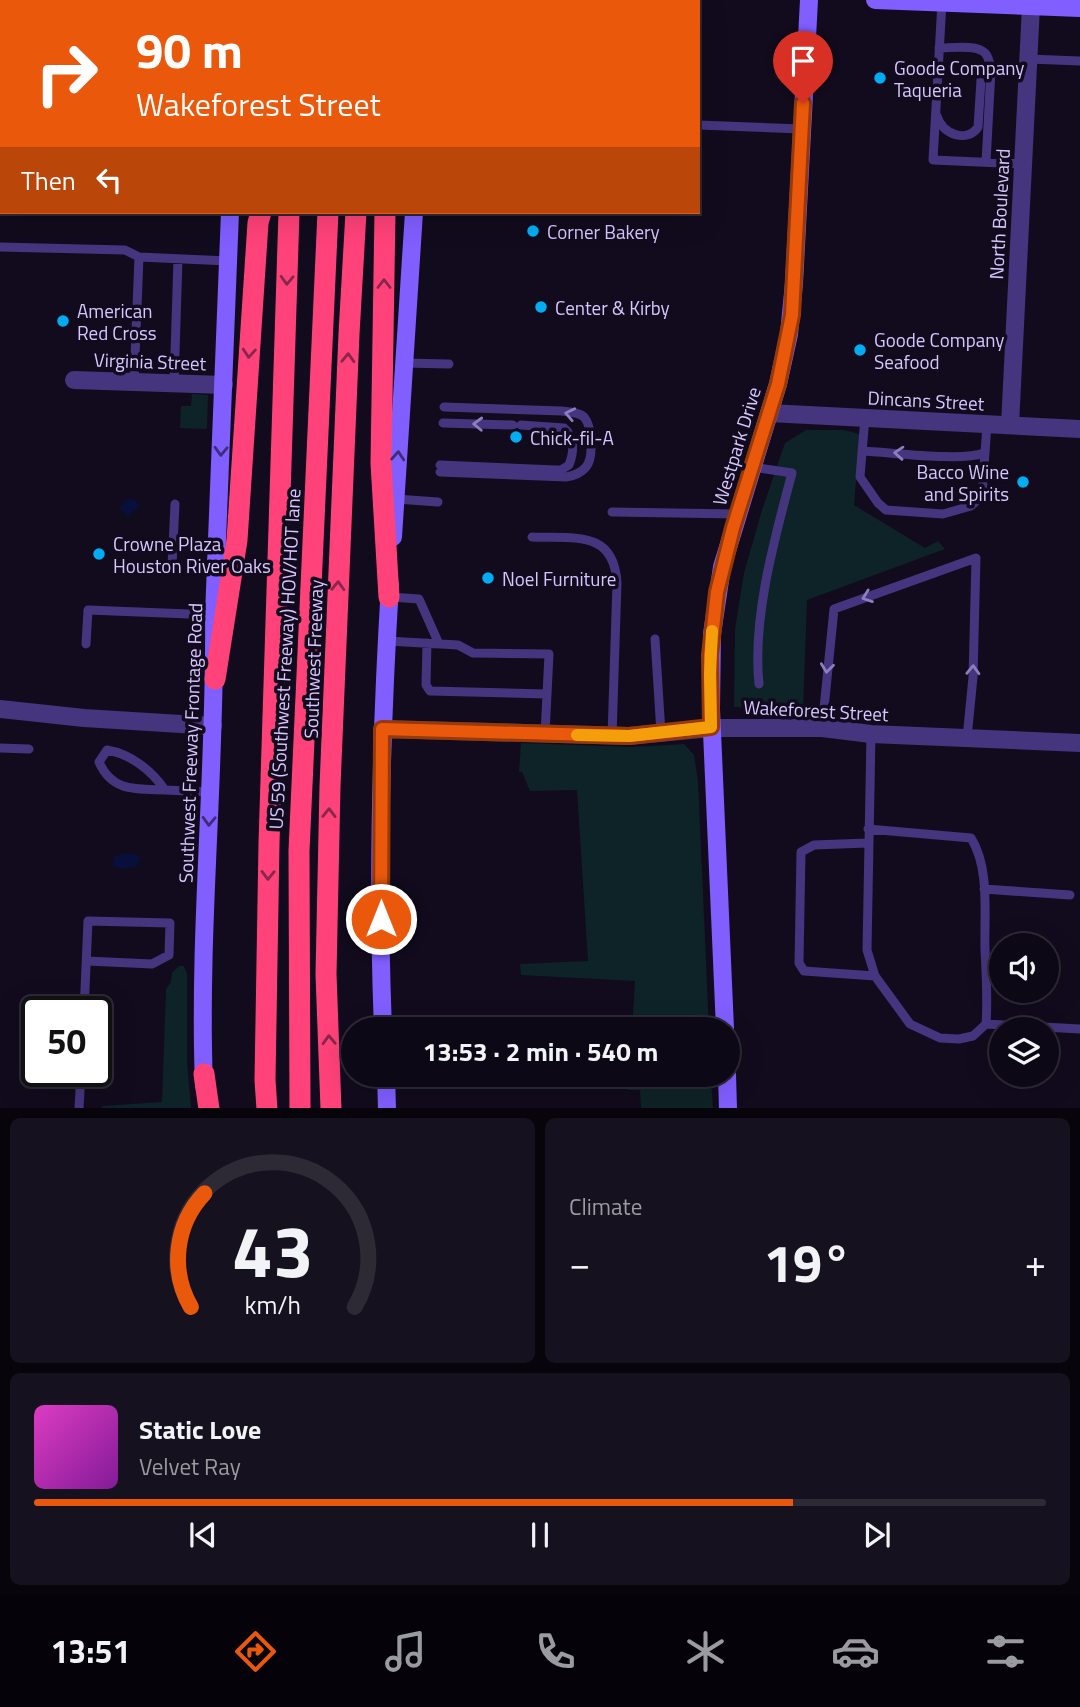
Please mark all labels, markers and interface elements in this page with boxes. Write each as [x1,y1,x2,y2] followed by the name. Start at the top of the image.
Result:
[136,12,243,87] text: 90 m
[21,28,112,119] icon: right
[773,31,833,103] pin
[784,42,822,80] icon: arrive
[894,53,1024,104] place label: Goode Company Taqueria
[872,70,888,86] marker: Goode Company Taqueria
[136,80,381,128] text: Wakeforest Street
[981,148,1017,280] street label: North Boulevard
[21,161,76,200] text: Then
[90,161,128,199] icon: left
[547,217,660,246] place label: Corner Bakery
[525,223,541,239] marker: Corner Bakery
[279,275,294,286] one-way arrow
[376,279,392,289] one-way arrow
[555,293,670,322] place label: Center & Kirby
[77,296,157,347] place label: American Red Cross
[533,299,549,315] marker: Center & Kirby
[55,313,71,329] marker: American Red Cross
[874,325,1004,376] place label: Goode Company Seafood
[852,342,868,358] marker: Goode Company Seafood
[93,345,207,377] street label: Virginia Street
[242,348,257,359] one-way arrow
[340,352,355,363] one-way arrow
[867,382,985,418] street label: Dincans Street
[704,383,768,509] street label: Westpark Drive
[564,407,576,422] one-way arrow
[472,417,483,432] one-way arrow
[530,423,614,452] place label: Chick-fil-A
[508,429,524,445] marker: Chick-fil-A
[214,446,229,457] one-way arrow
[893,446,904,461] one-way arrow
[390,450,405,461] one-way arrow
[916,457,1009,508] place label: Bacco Wine and Spirits
[1015,474,1031,490] marker: Bacco Wine and Spirits
[261,488,307,830] street label: US 59 (Southwest Freeway) HOV/HOT lane
[113,529,271,580] place label: Crowne Plaza Houston River Oaks
[91,546,107,562] marker: Crowne Plaza Houston River Oaks
[502,564,616,593] place label: Noel Furniture
[480,570,496,586] marker: Noel Furniture
[296,579,330,739] street label: Southwest Freeway
[331,580,346,591] one-way arrow
[862,589,874,603] one-way arrow
[171,603,209,883] street label: Southwest Freeway Frontage Road
[820,663,835,674] one-way arrow
[965,664,980,675] one-way arrow
[743,692,890,728] street label: Wakeforest Street
[322,807,337,818] one-way arrow
[202,816,217,827] one-way arrow
[261,869,276,880] one-way arrow
[344,882,418,956] position arrow
[989,933,1059,1087] map controls
[989,933,1059,1003] button: sound
[21,996,112,1087] speed limit sign: 50
[989,1017,1059,1087] button: layers
[423,1032,658,1071] text: 13:53 · 2 min · 540 m
[321,1035,336,1046] one-way arrow
[569,1189,642,1224] text: Climate
[232,1195,313,1305] text: 43
[764,1223,851,1302] text: 19°
[569,1234,590,1292] text: −
[1025,1234,1046,1292] text: +
[244,1285,301,1323] text: km/h
[139,1410,261,1449] text: Static Love
[139,1449,241,1484] text: Velvet Ray
[184,1516,222,1554] icon: previous
[521,1516,559,1554] icon: pause
[858,1516,896,1554] icon: next
[50,1627,130,1675] text: 13:51
[231,1627,280,1676] icon: directions
[381,1627,430,1676] icon: music
[531,1627,580,1676] icon: phone
[681,1627,730,1676] icon: climate
[831,1627,880,1676] icon: car
[981,1627,1030,1676] icon: filters

